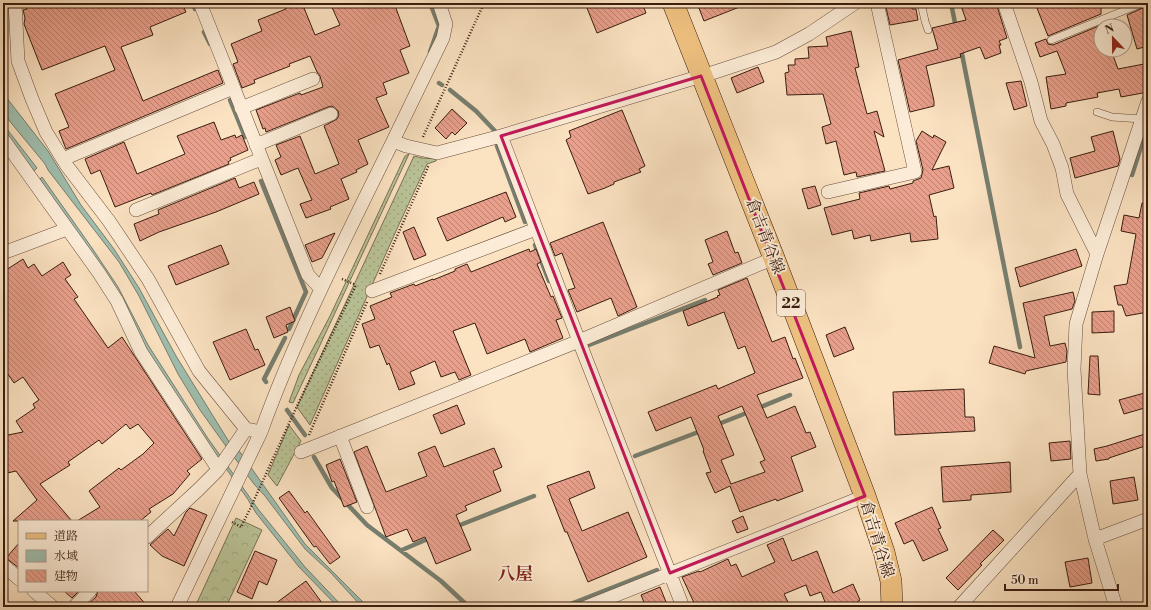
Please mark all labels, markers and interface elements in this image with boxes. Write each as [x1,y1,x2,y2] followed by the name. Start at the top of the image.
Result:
[1093,18,1133,58] north arrow
[1103,21,1117,38] text: N
[741,195,789,277] street label: 倉吉青谷線
[777,290,805,316] road number: 22
[856,498,898,580] street label: 倉吉青谷線
[18,520,148,592] legend
[54,529,78,544] text: 道路
[54,549,78,564] text: 水域
[497,563,533,586] district label: 八屋
[1005,566,1118,592] scale bar
[54,569,78,584] text: 建物
[1011,573,1039,588] text: 50 m

